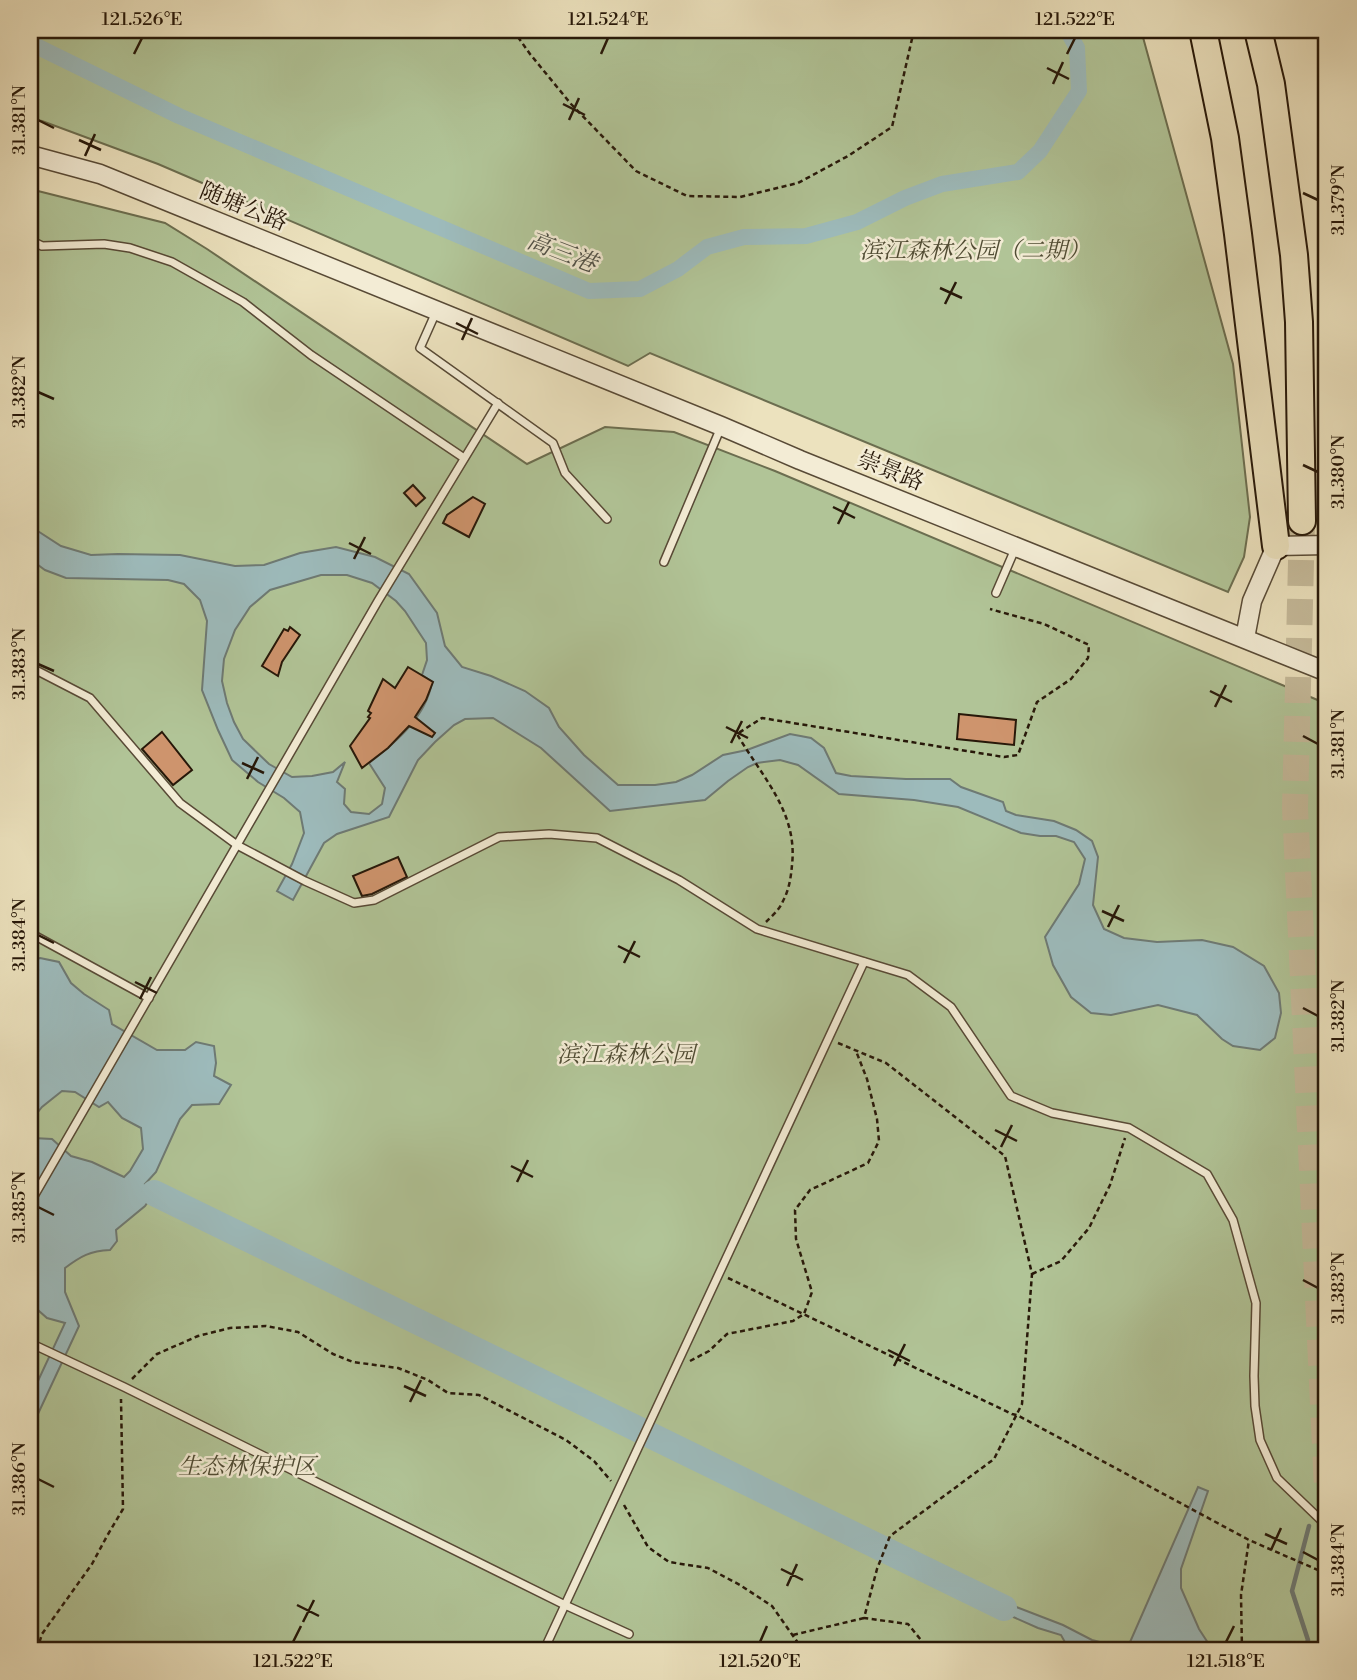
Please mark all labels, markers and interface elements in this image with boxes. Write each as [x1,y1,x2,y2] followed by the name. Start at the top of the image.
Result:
[102,8,182,31] text: 121.526°E
[568,8,648,31] text: 121.524°E
[1035,8,1115,31] text: 121.522°E
[8,84,31,155] text: 31.381°N
[1327,164,1350,235] text: 31.379°N
[196,177,292,237] street label: 随塘公路
[523,226,603,281] water label: 高三港
[860,237,1090,265] park label: 滨江森林公园（二期）
[8,355,31,428] text: 31.382°N
[1327,434,1350,509] text: 31.380°N
[853,445,928,497] street label: 崇景路
[8,627,31,700] text: 31.383°N
[1327,708,1350,779] text: 31.381°N
[8,898,31,972] text: 31.384°N
[1327,979,1350,1052] text: 31.382°N
[557,1041,699,1069] park label: 滨江森林公园
[8,1170,31,1243] text: 31.385°N
[1327,1251,1350,1324] text: 31.383°N
[8,1442,31,1516] text: 31.386°N
[178,1453,319,1481] park label: 生态林保护区
[1327,1523,1350,1597] text: 31.384°N
[253,1650,333,1673] text: 121.522°E
[719,1650,801,1673] text: 121.520°E
[1187,1650,1265,1673] text: 121.518°E

